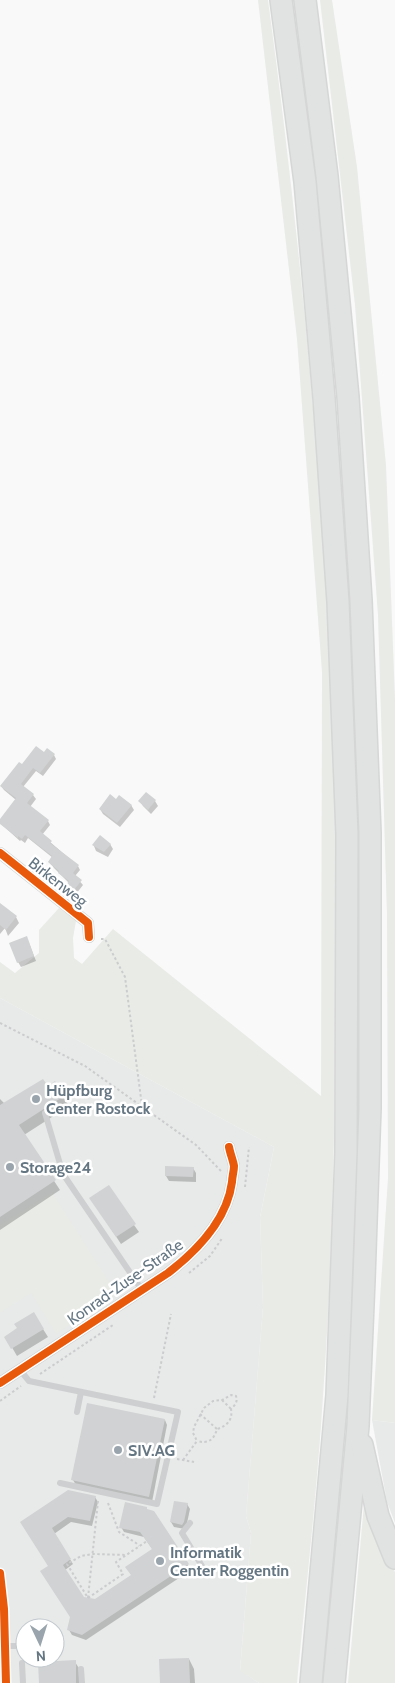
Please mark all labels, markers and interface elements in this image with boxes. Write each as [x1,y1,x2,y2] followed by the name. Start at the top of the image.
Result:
[25,853,92,911] street label: Birkenweg
[46,1081,151,1118] place label: Hüpfburg Center Rostock
[30,1093,42,1105] marker: Hüpfburg Center Rostock
[20,1158,92,1177] place label: Storage24
[4,1161,16,1173] marker: Storage24
[64,1235,186,1329] street label: Konrad-Zuse-Straße
[128,1441,175,1460] place label: SIV.AG
[112,1444,124,1456] marker: SIV.AG
[170,1543,289,1580] place label: Informatik Center Roggentin
[154,1555,166,1567] marker: Informatik Center Roggentin
[15,1618,65,1668] north arrow
[35,1647,46,1665] text: N

